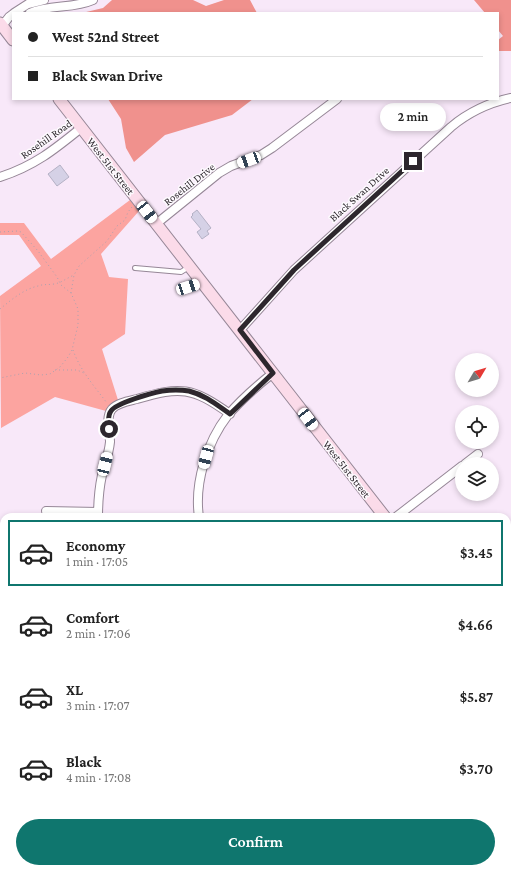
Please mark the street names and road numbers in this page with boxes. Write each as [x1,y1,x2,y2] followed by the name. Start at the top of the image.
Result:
[18,117,74,161] street label: Rosehill Road
[85,135,137,197] street label: West 51st Street
[161,160,217,208] street label: Rosehill Drive
[327,164,391,224] street label: Black Swan Drive
[321,438,373,500] street label: West 51st Street

